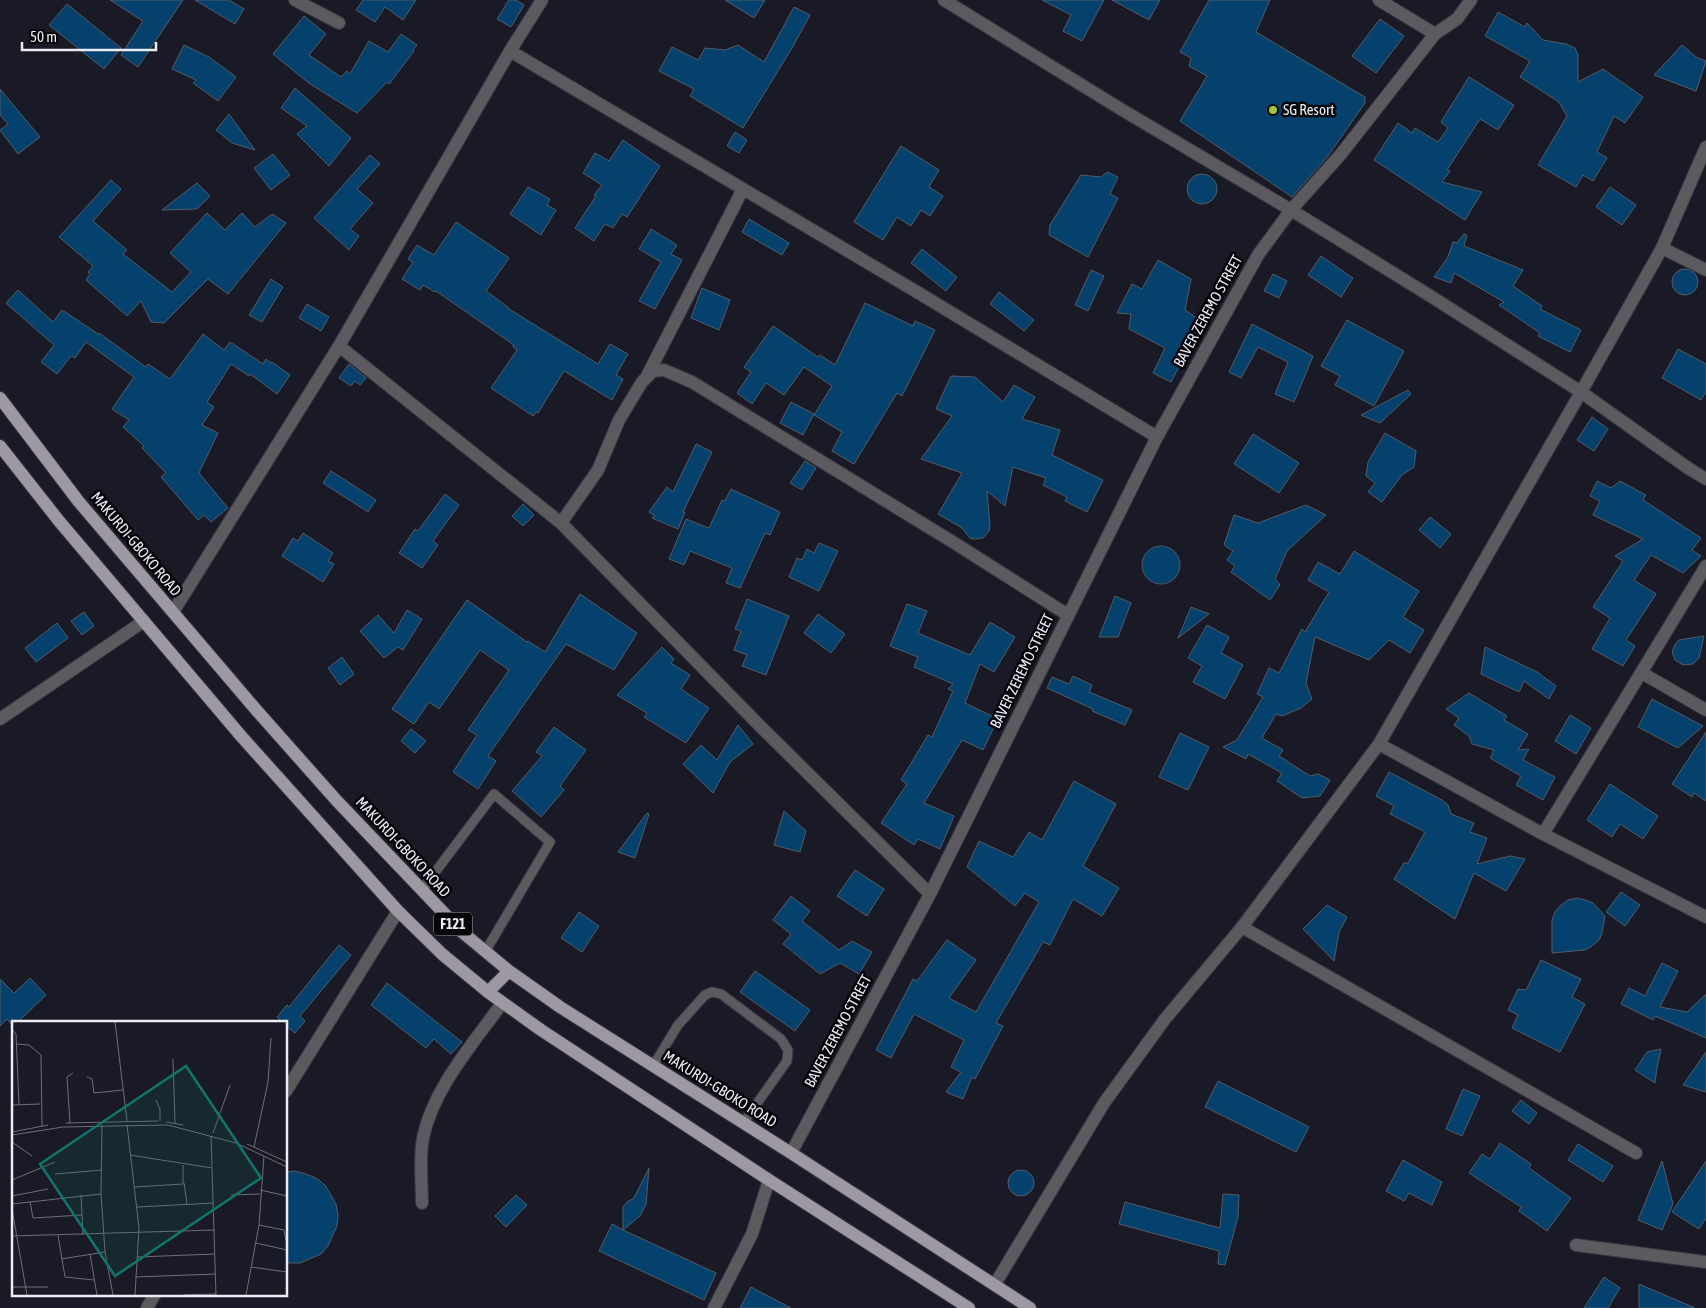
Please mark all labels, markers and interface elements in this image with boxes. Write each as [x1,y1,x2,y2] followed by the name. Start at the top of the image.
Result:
[22,20,156,52] scale bar
[30,28,57,45] text: 50 m
[1283,101,1335,118] place label: SG Resort
[1267,104,1279,116] marker: SG Resort
[1170,252,1246,370] street label: BAVER ZEREMO STREET
[88,488,185,599] street label: MAKURDI-GBOKO ROAD
[986,610,1057,731] street label: BAVER ZEREMO STREET
[353,793,454,900] street label: MAKURDI-GBOKO ROAD
[434,912,472,936] road number: F121
[801,971,875,1090] street label: BAVER ZEREMO STREET
[12,1021,288,1296] inset map
[660,1047,780,1130] street label: MAKURDI-GBOKO ROAD

